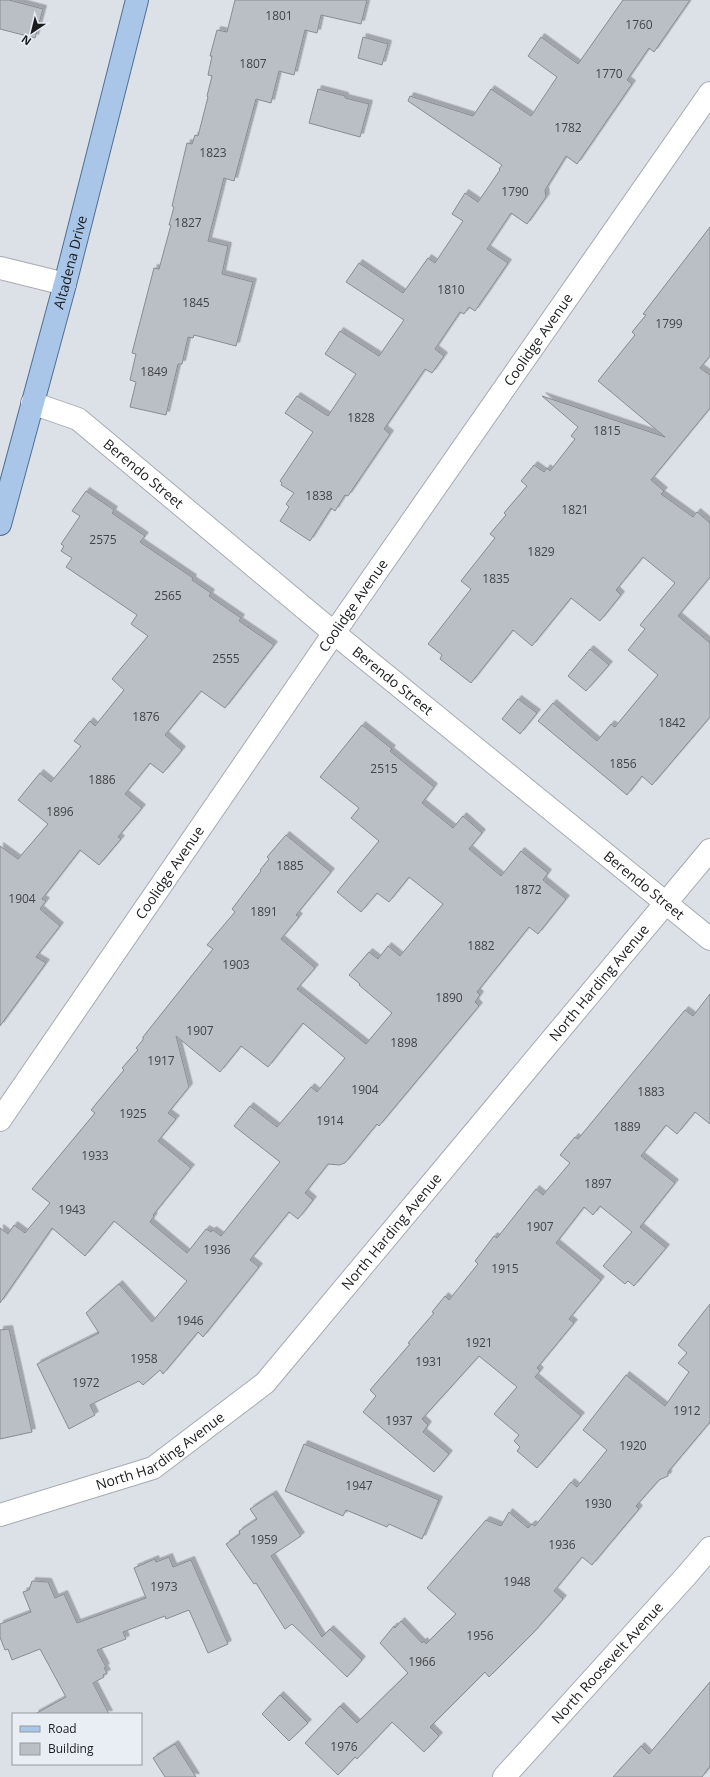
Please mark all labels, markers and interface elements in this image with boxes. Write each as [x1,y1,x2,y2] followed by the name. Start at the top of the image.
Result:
[265,7,293,24] house number: 1801
[12,12,52,52] north arrow
[625,16,653,33] house number: 1760
[18,32,34,49] text: N
[239,55,267,72] house number: 1807
[595,65,623,82] house number: 1770
[554,119,582,136] house number: 1782
[199,144,227,161] house number: 1823
[501,183,529,200] house number: 1790
[49,213,91,311] street label: Altadena Drive
[174,214,202,231] house number: 1827
[437,281,465,298] house number: 1810
[499,289,577,390] street label: Coolidge Avenue
[182,294,210,311] house number: 1845
[655,315,683,332] house number: 1799
[140,363,168,380] house number: 1849
[347,409,375,426] house number: 1828
[593,422,621,439] house number: 1815
[100,434,188,512] street label: Berendo Street
[305,487,333,504] house number: 1838
[561,501,589,518] house number: 1821
[89,531,117,548] house number: 2575
[527,543,555,560] house number: 1829
[314,555,392,656] street label: Coolidge Avenue
[482,570,510,587] house number: 1835
[154,587,182,604] house number: 2565
[349,642,437,719] street label: Berendo Street
[212,650,240,667] house number: 2555
[132,708,160,725] house number: 1876
[658,714,686,731] house number: 1842
[609,755,637,772] house number: 1856
[370,760,398,777] house number: 2515
[88,771,116,788] house number: 1886
[46,803,74,820] house number: 1896
[131,822,208,923] street label: Coolidge Avenue
[600,846,689,923] street label: Berendo Street
[276,857,304,874] house number: 1885
[514,881,542,898] house number: 1872
[8,890,36,907] house number: 1904
[250,903,278,920] house number: 1891
[544,920,653,1045] street label: North Harding Avenue
[467,937,495,954] house number: 1882
[222,956,250,973] house number: 1903
[435,989,463,1006] house number: 1890
[186,1022,214,1039] house number: 1907
[390,1034,418,1051] house number: 1898
[147,1052,175,1069] house number: 1917
[351,1081,379,1098] house number: 1904
[637,1083,665,1100] house number: 1883
[119,1105,147,1122] house number: 1925
[316,1112,344,1129] house number: 1914
[613,1118,641,1135] house number: 1889
[81,1147,109,1164] house number: 1933
[337,1169,445,1294] street label: North Harding Avenue
[584,1175,612,1192] house number: 1897
[58,1201,86,1218] house number: 1943
[526,1218,554,1235] house number: 1907
[203,1241,231,1258] house number: 1936
[491,1260,519,1277] house number: 1915
[176,1312,204,1329] house number: 1946
[465,1334,493,1351] house number: 1921
[130,1350,158,1367] house number: 1958
[415,1353,443,1370] house number: 1931
[72,1374,100,1391] house number: 1972
[673,1402,701,1419] house number: 1912
[93,1407,228,1494] street label: North Harding Avenue
[385,1412,413,1429] house number: 1937
[619,1437,647,1454] house number: 1920
[345,1477,373,1494] house number: 1947
[584,1495,612,1512] house number: 1930
[250,1531,278,1548] house number: 1959
[548,1536,576,1553] house number: 1936
[503,1573,531,1590] house number: 1948
[150,1578,178,1595] house number: 1973
[547,1598,667,1727] street label: North Roosevelt Avenue
[466,1627,494,1644] house number: 1956
[408,1653,436,1670] house number: 1966
[12,1713,142,1765] legend
[48,1720,77,1737] text: Road
[330,1738,358,1755] house number: 1976
[48,1740,94,1757] text: Building

